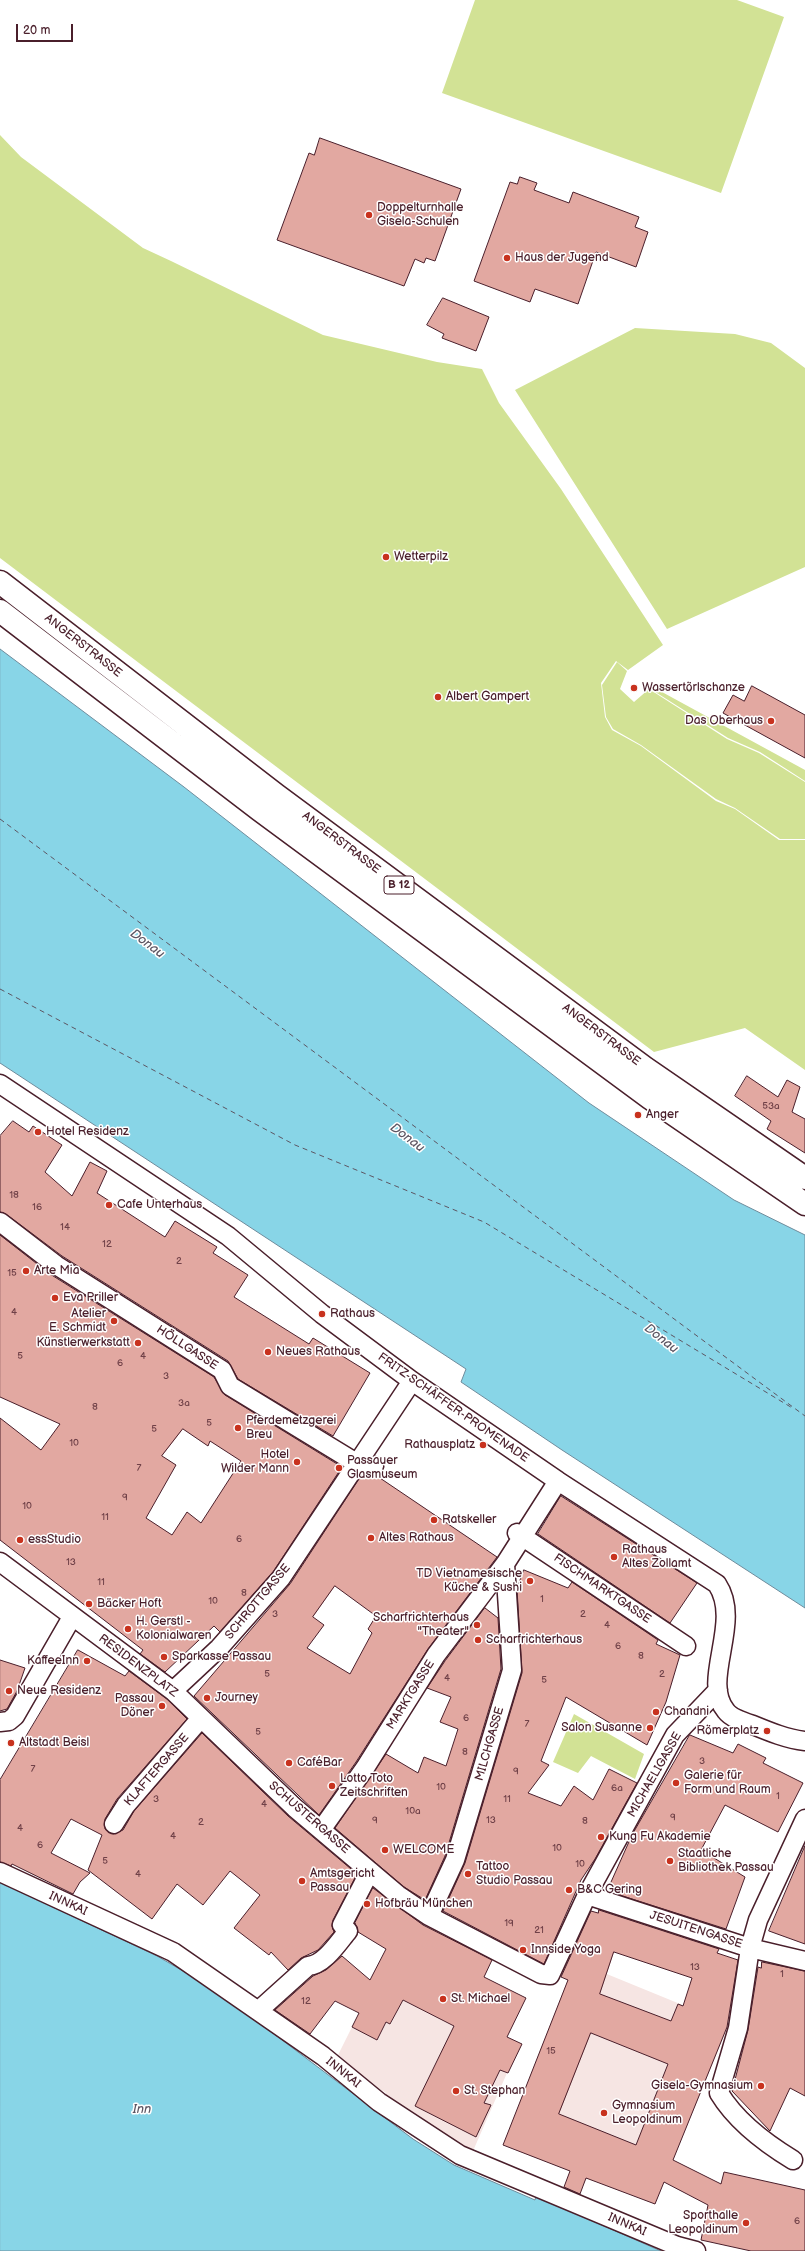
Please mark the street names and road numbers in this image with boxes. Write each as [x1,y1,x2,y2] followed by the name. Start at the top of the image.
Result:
[41,611,125,681] street label: ANGERSTRASSE
[299,809,383,877] street label: ANGERSTRASSE
[384,876,414,894] road number: B 12
[559,1001,643,1069] street label: ANGERSTRASSE
[154,1323,220,1373] street label: HÖLLGASSE
[375,1350,531,1466] street label: FRITZ-SCHÄFFER-PROMENADE
[551,1551,653,1627] street label: FISCHMARKTGASSE
[222,1561,294,1643] street label: SCHROTTGASSE
[96,1631,180,1701] street label: RESIDENZPLATZ
[384,1658,438,1732] street label: MARKTGASSE
[473,1705,507,1783] street label: MILCHGASSE
[625,1730,685,1820] street label: MICHAELIGASSE
[122,1731,192,1809] street label: KLAFTERGASSE
[266,1779,352,1857] street label: SCHUSTERGASSE
[47,1889,89,1919] street label: INNKAI
[648,1908,744,1952] street label: JESUITENGASSE
[323,2055,363,2091] street label: INNKAI
[606,2210,648,2240] street label: INNKAI

